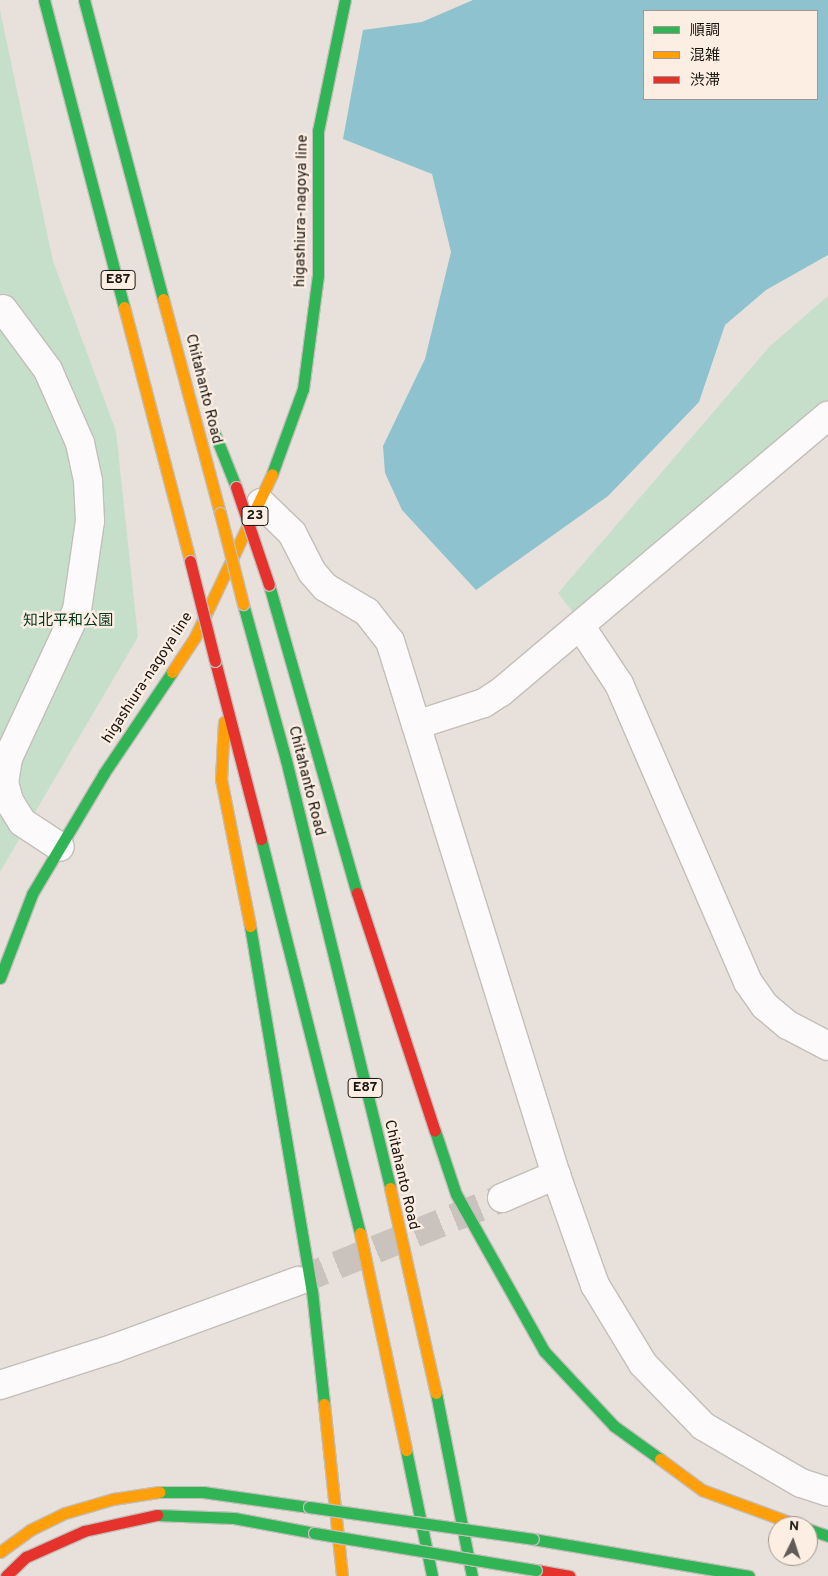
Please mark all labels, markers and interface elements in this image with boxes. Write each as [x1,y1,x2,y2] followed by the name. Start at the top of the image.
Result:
[643,10,818,100] legend
[690,22,720,41] text: 順調
[690,47,720,66] text: 混雑
[690,72,720,91] text: 渋滞
[292,134,312,288] street label: higashiura-nagoya line
[100,268,136,292] road number: E87
[181,332,225,446] street label: Chitahanto Road
[241,504,269,528] road number: 23
[99,609,197,747] street label: higashiura-nagoya line
[23,613,113,631] park label: 知北平和公園
[284,724,328,838] street label: Chitahanto Road
[348,1076,382,1100] road number: E87
[380,1118,422,1232] street label: Chitahanto Road
[768,1516,818,1566] north arrow
[788,1518,800,1535] text: N

